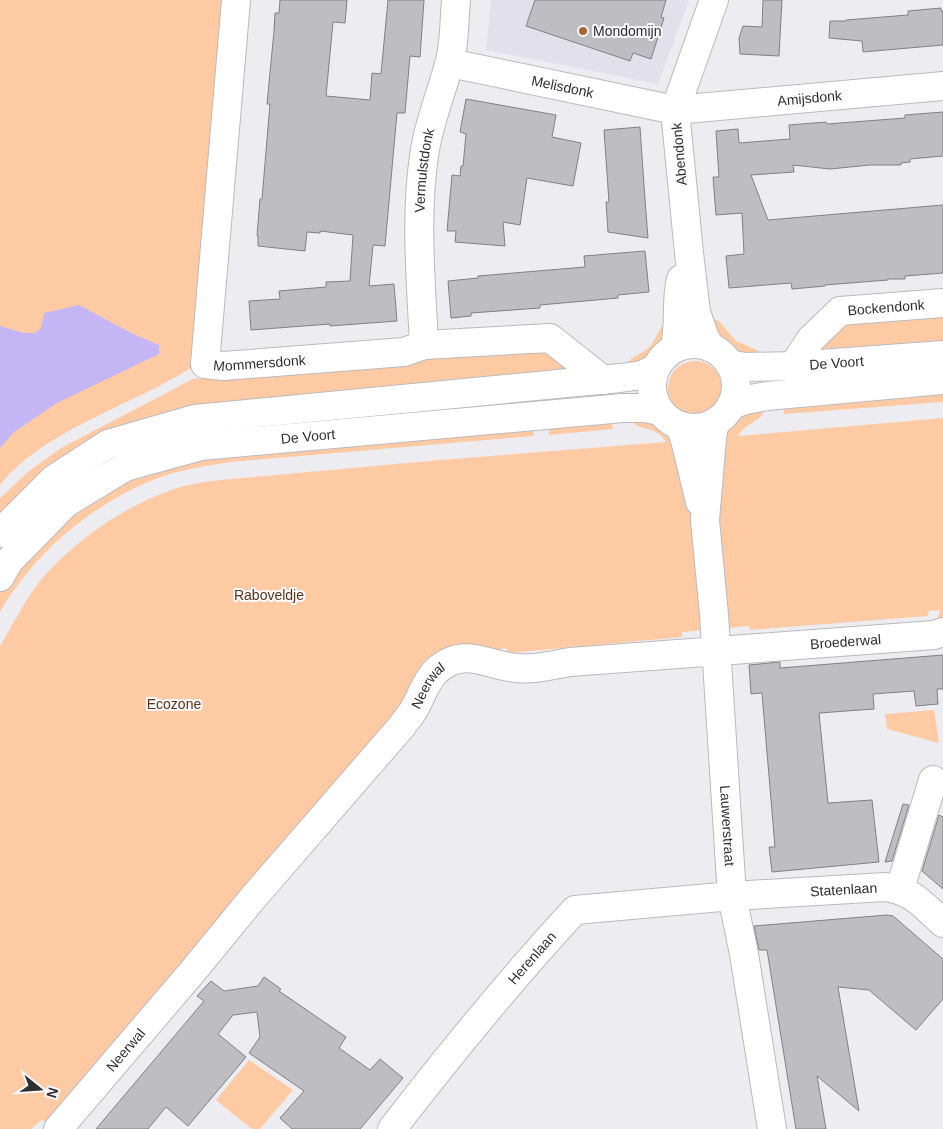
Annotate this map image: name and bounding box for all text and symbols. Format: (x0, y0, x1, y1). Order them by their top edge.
place label: Mondomijn (593, 23, 661, 39)
marker: Mondomijn (577, 25, 589, 37)
street label: Melisdonk (530, 72, 596, 101)
street label: Amijsdonk (777, 87, 844, 109)
street label: Abendonk (668, 121, 690, 186)
street label: Vermulstdonk (411, 125, 437, 213)
street label: Bockendonk (847, 296, 926, 318)
street label: Mommersdonk (212, 352, 307, 374)
street label: De Voort (809, 353, 864, 373)
street label: De Voort (280, 426, 336, 447)
park label: Raboveldje (234, 587, 304, 603)
street label: Broederwal (810, 631, 882, 652)
street label: Neerwal (408, 659, 448, 711)
park label: Ecozone (147, 696, 201, 712)
street label: Lauwerstraat (717, 785, 738, 867)
street label: Statenlaan (810, 879, 878, 899)
street label: Herenlaan (505, 928, 559, 988)
street label: Neerwal (103, 1025, 148, 1075)
north arrow (15, 1064, 65, 1114)
text: N (43, 1086, 62, 1100)

